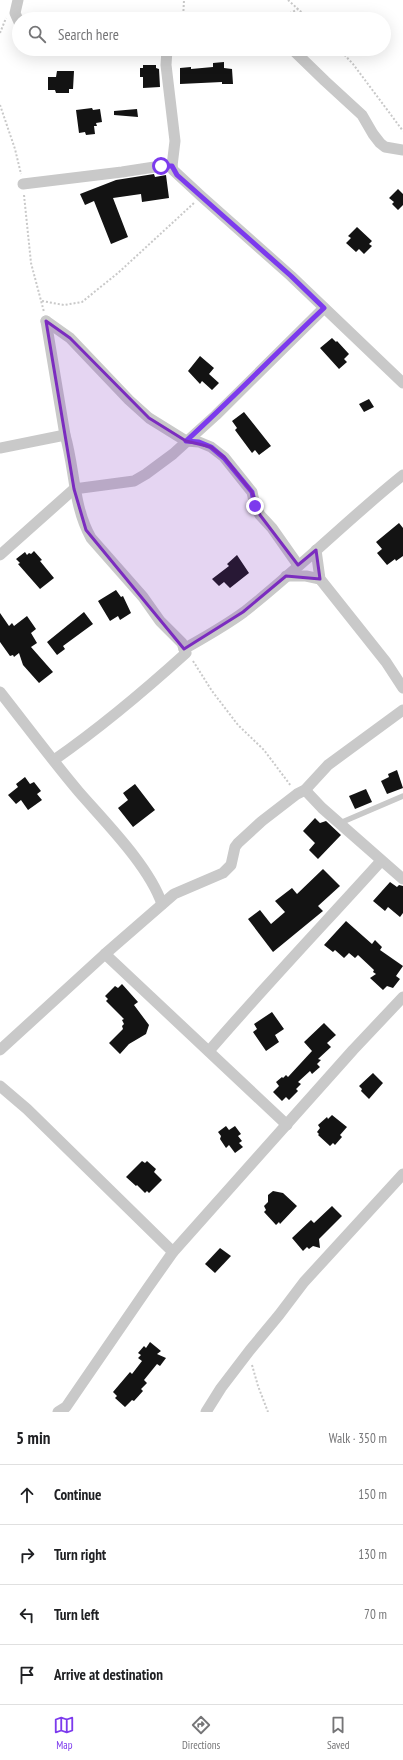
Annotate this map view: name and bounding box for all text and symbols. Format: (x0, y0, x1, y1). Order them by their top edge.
search box (12, 12, 391, 56)
icon: search (26, 23, 48, 45)
text: Search here (58, 25, 119, 44)
route start (152, 157, 170, 175)
route end (246, 497, 264, 515)
text: 5 min (16, 1427, 50, 1449)
text: Walk · 350 m (329, 1430, 387, 1447)
icon: ahead (16, 1484, 38, 1506)
text: Continue (54, 1485, 101, 1504)
text: 150 m (358, 1486, 387, 1503)
icon: right (16, 1544, 38, 1566)
text: Turn right (54, 1545, 106, 1564)
text: 130 m (358, 1546, 387, 1563)
icon: left (16, 1604, 38, 1626)
text: Turn left (54, 1605, 99, 1624)
text: 70 m (364, 1606, 387, 1623)
icon: arrive (16, 1664, 38, 1686)
text: Arrive at destination (54, 1665, 163, 1684)
tab: Map (53, 1714, 75, 1752)
tab: Directions (182, 1714, 220, 1752)
tab: Saved (327, 1714, 350, 1752)

